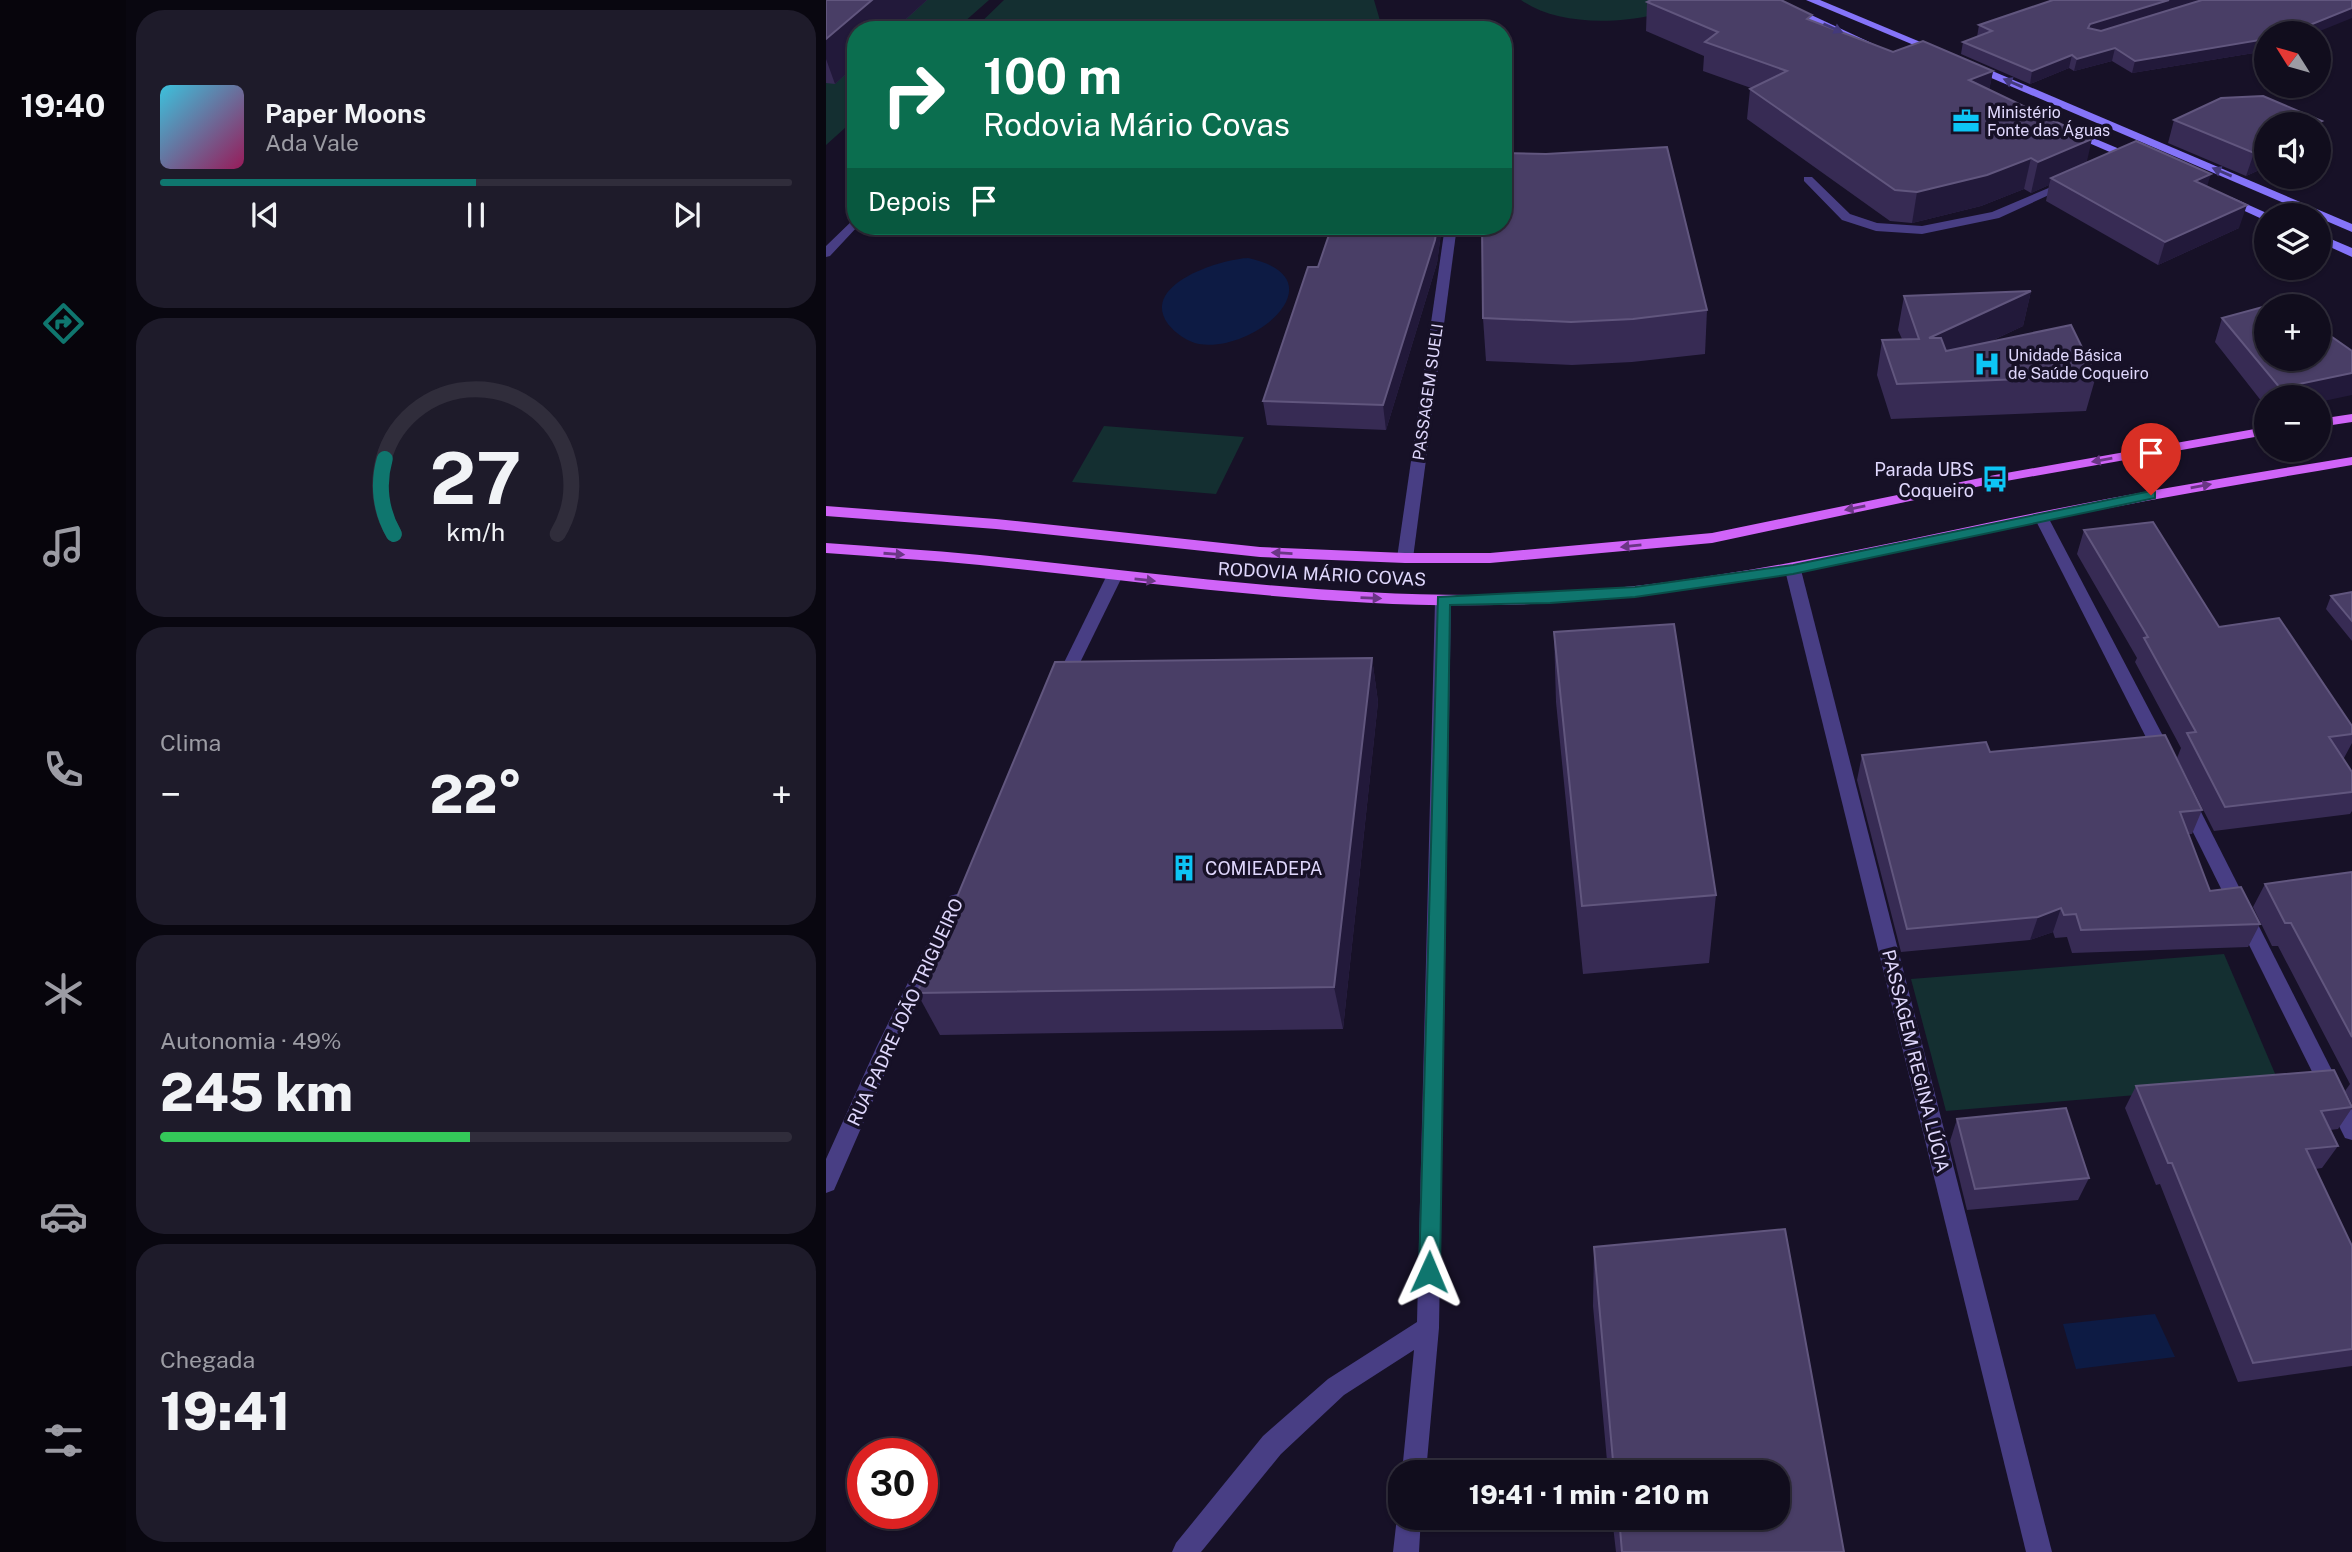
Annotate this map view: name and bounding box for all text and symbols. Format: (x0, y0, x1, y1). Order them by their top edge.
north arrow (2254, 21, 2331, 98)
map controls (2254, 21, 2331, 462)
one-way arrow (1823, 22, 1843, 34)
text: 100 m (983, 47, 1122, 105)
icon: right (868, 49, 959, 140)
one-way arrow (2002, 77, 2023, 88)
text: 19:40 (21, 87, 105, 124)
text: Paper Moons (265, 98, 426, 129)
place label: Ministério Fonte das Águas (1987, 103, 2110, 140)
text: Rodovia Mário Covas (983, 106, 1290, 143)
office icon: Ministério Fonte das Águas (1951, 106, 1981, 136)
button: sound (2254, 112, 2331, 189)
text: Ada Vale (265, 129, 359, 156)
one-way arrow (2212, 166, 2232, 178)
icon: arrive (965, 182, 1003, 220)
text: Depois (868, 186, 951, 217)
icon: previous (246, 196, 284, 234)
icon: pause (457, 196, 495, 234)
icon: next (668, 196, 706, 234)
button: layers (2254, 203, 2331, 280)
button: + (2254, 294, 2331, 371)
icon: directions (39, 299, 88, 348)
street label: PASSAGEM SUELI (1409, 322, 1447, 462)
place label: Unidade Básica de Saúde Coqueiro (2008, 346, 2149, 383)
hospital icon: Unidade Básica de Saúde Coqueiro (1972, 349, 2002, 379)
button: − (2254, 385, 2331, 462)
pin (2121, 423, 2181, 495)
icon: arrive (2132, 434, 2170, 472)
text: 27 (430, 435, 522, 520)
one-way arrow (2091, 455, 2113, 466)
place label: Parada UBS Coqueiro (1874, 459, 1974, 501)
bus stop icon: Parada UBS Coqueiro (1980, 464, 2010, 494)
one-way arrow (2190, 481, 2212, 492)
one-way arrow (1844, 503, 1866, 514)
text: km/h (447, 516, 505, 546)
icon: music (39, 522, 88, 571)
one-way arrow (1620, 541, 1642, 552)
one-way arrow (1271, 547, 1293, 558)
one-way arrow (883, 549, 905, 560)
street label: RODOVIA MÁRIO COVAS (1217, 557, 1427, 590)
one-way arrow (1134, 575, 1156, 586)
one-way arrow (1361, 593, 1383, 604)
text: Clima (160, 729, 221, 756)
icon: phone (39, 745, 88, 794)
text: 22° (430, 764, 522, 825)
text: − (160, 772, 181, 817)
text: + (771, 772, 792, 817)
building icon: COMIEADEPA (1169, 853, 1199, 883)
place label: COMIEADEPA (1205, 858, 1323, 879)
street label: RUA PADRE JOÃO TRIGUEIRO (842, 894, 967, 1129)
street label: PASSAGEM REGINA LÚCIA (1878, 947, 1955, 1175)
icon: climate (39, 969, 88, 1018)
text: Autonomia · 49% (160, 1027, 342, 1054)
text: 245 km (160, 1062, 353, 1123)
icon: car (39, 1192, 88, 1241)
position arrow (1392, 1235, 1466, 1309)
text: Chegada (160, 1346, 255, 1373)
text: 19:41 (160, 1381, 290, 1442)
icon: filters (39, 1416, 88, 1465)
speed limit sign: 30 (847, 1438, 938, 1529)
text: 19:41 · 1 min · 210 m (1469, 1479, 1709, 1510)

